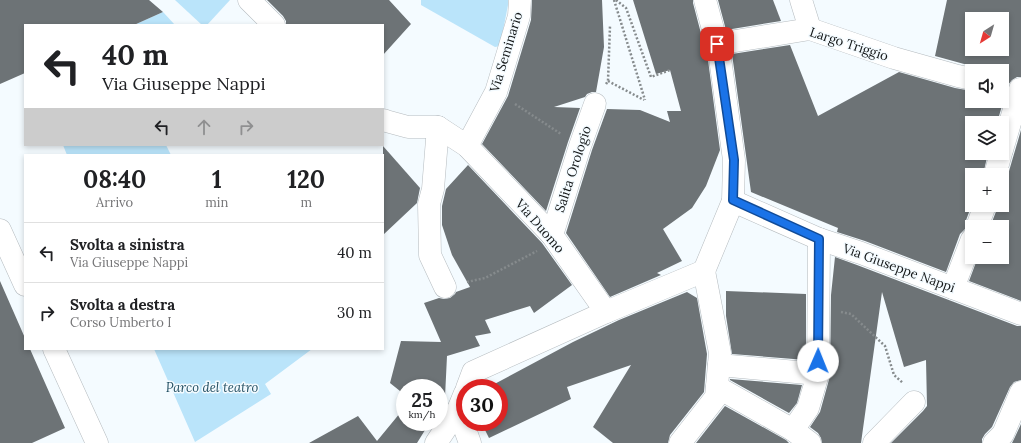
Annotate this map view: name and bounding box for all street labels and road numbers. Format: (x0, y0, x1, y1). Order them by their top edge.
street label: Via Seminario (485, 9, 526, 95)
street label: Largo Triggio (808, 23, 891, 65)
street label: Salita Orologio (551, 123, 595, 214)
street label: Via Duomo (511, 195, 568, 257)
street label: Via Giuseppe Nappi (840, 239, 958, 296)

